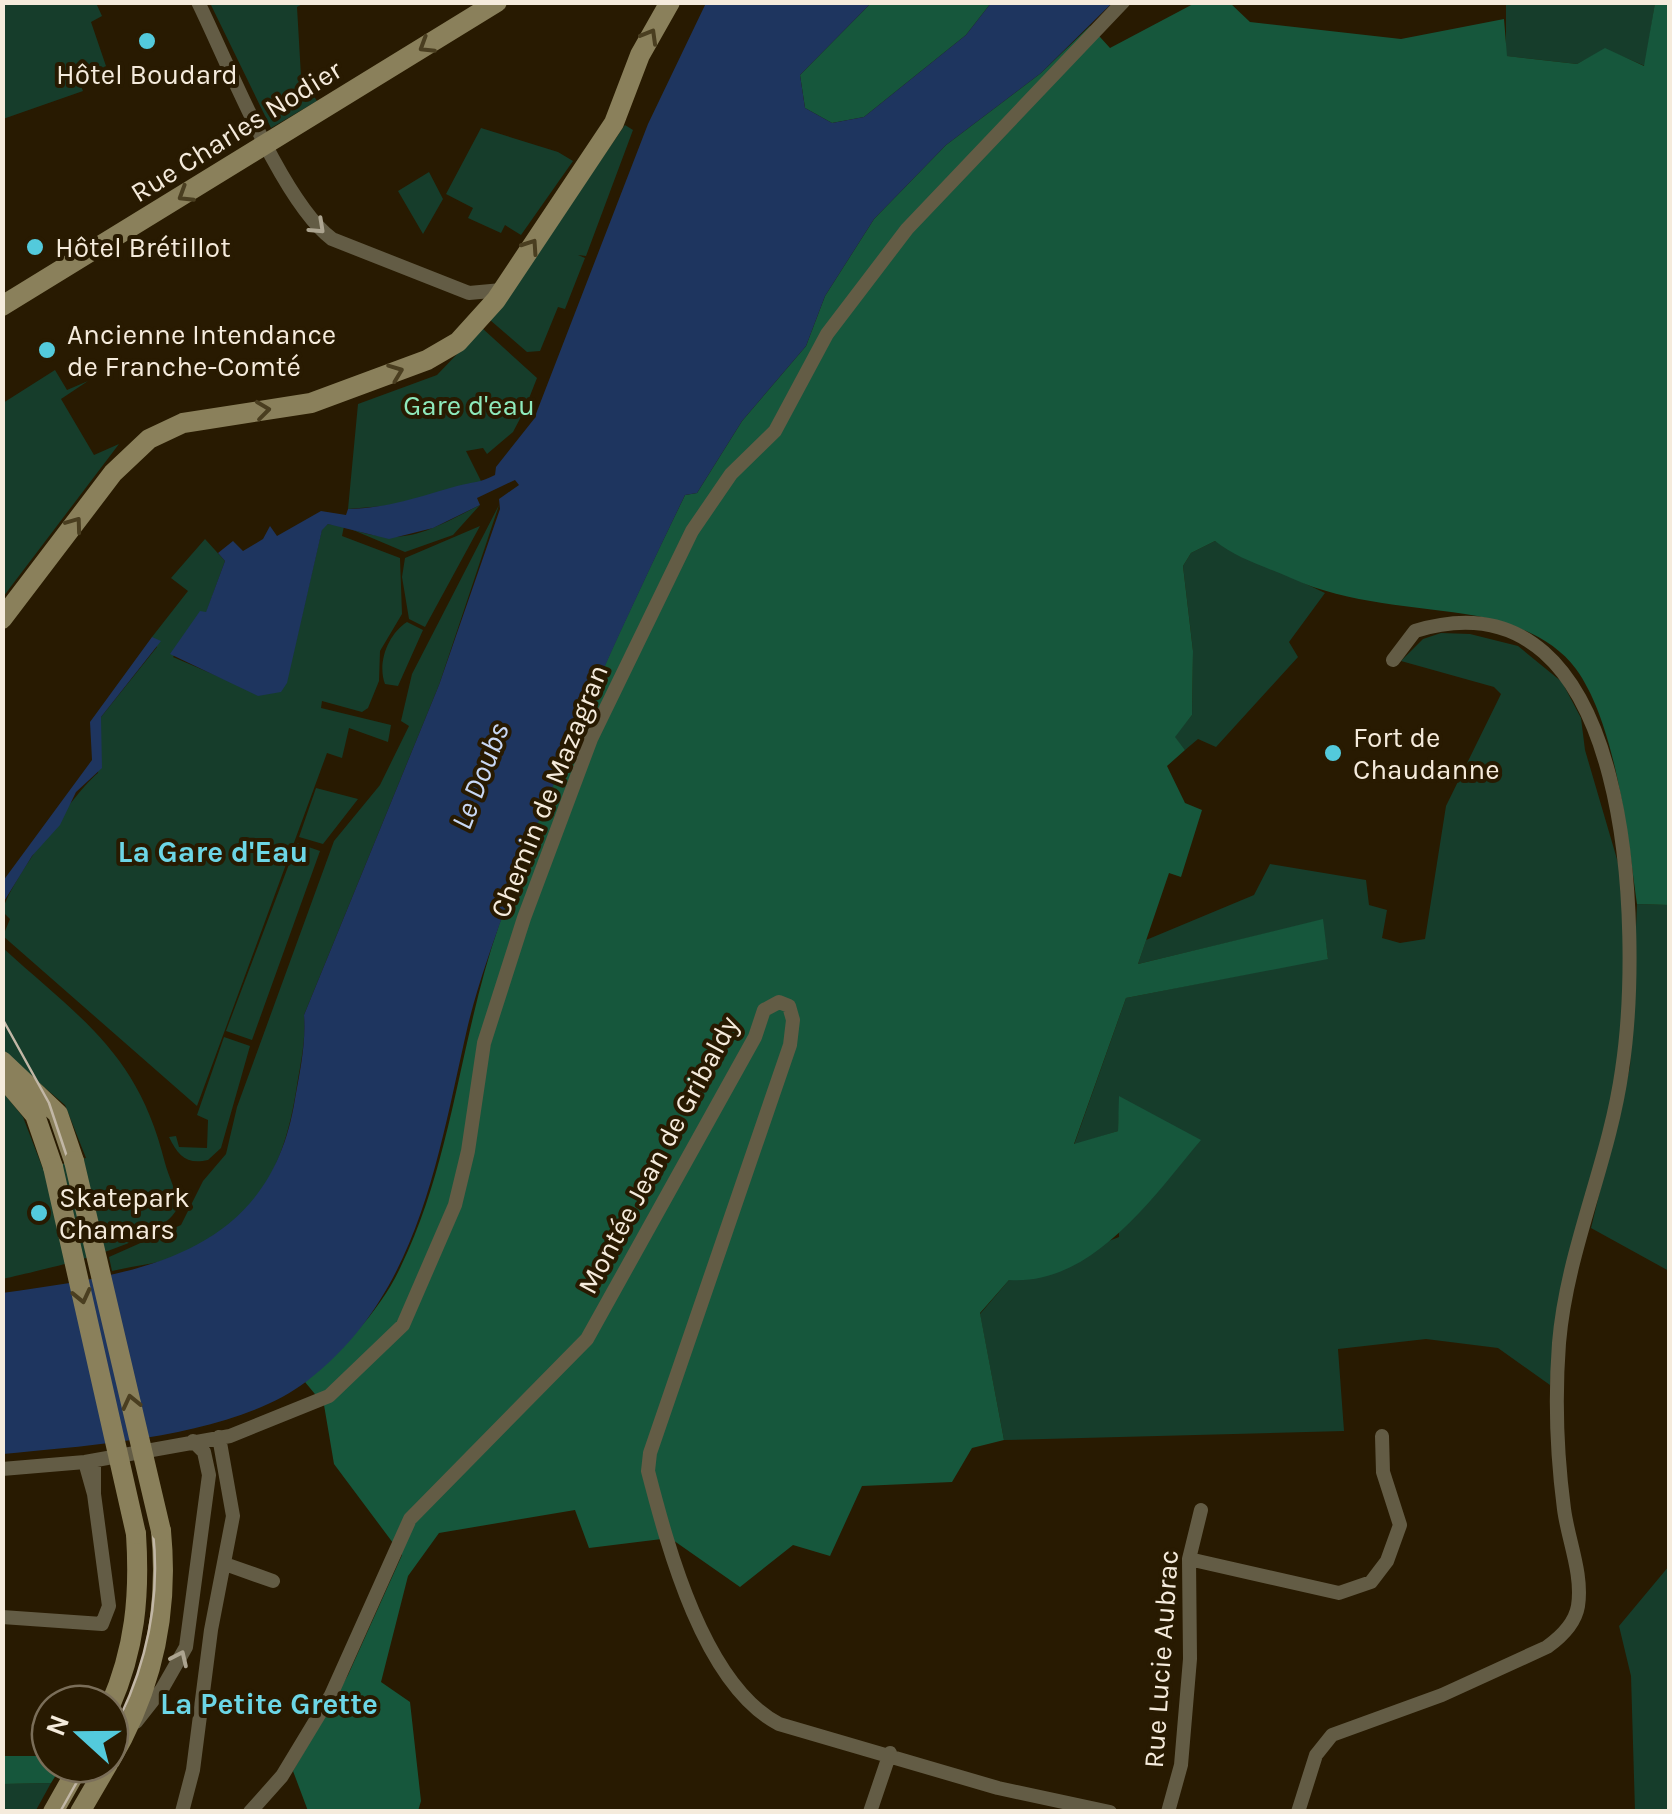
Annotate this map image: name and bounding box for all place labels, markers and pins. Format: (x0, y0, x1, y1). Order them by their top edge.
marker: Hôtel Boudard (136, 30, 158, 52)
place label: Hôtel Boudard (56, 58, 238, 91)
place label: Hôtel Brétillot (55, 231, 231, 264)
marker: Hôtel Brétillot (24, 236, 46, 258)
place label: Ancienne Intendance de Franche-Comté (67, 318, 336, 383)
marker: Ancienne Intendance de Franche-Comté (36, 339, 58, 361)
place label: Fort de Chaudanne (1353, 721, 1500, 786)
marker: Fort de Chaudanne (1322, 742, 1344, 764)
place label: Skatepark Chamars (59, 1181, 190, 1246)
marker: Skatepark Chamars (28, 1202, 50, 1224)

